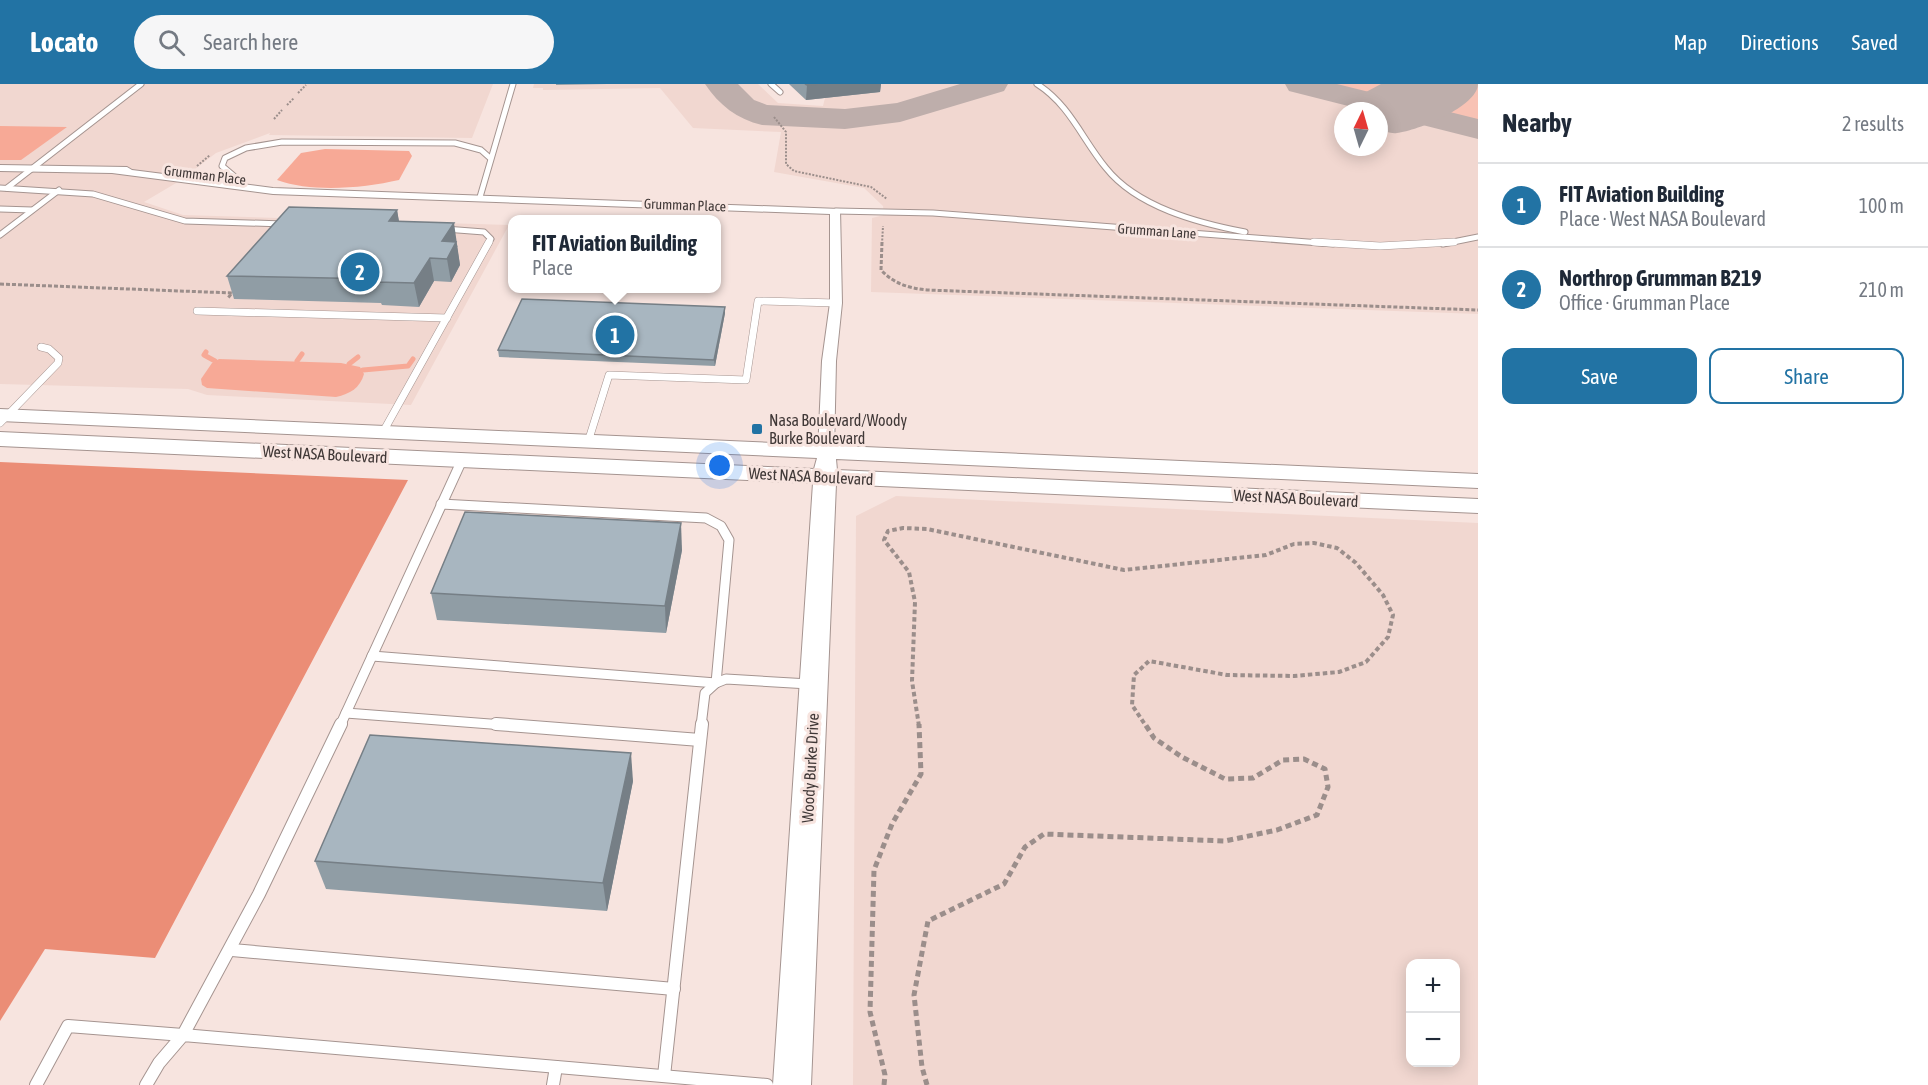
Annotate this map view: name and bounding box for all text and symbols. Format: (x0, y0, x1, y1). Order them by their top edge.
search box (134, 15, 554, 69)
text: Locato (30, 26, 98, 58)
icon: search (155, 26, 188, 59)
text: Search here (203, 29, 298, 55)
text: Map (1673, 30, 1707, 54)
text: Directions (1740, 30, 1819, 54)
text: Saved (1852, 30, 1898, 54)
north arrow (1334, 102, 1388, 156)
text: Nearby (1502, 108, 1572, 138)
text: 2 results (1842, 112, 1904, 135)
street label: Grumman Place (163, 162, 247, 188)
text: FIT Aviation Building (1559, 181, 1724, 207)
text: 1 (1517, 194, 1526, 217)
text: 100 m (1859, 194, 1904, 217)
street label: Grumman Place (644, 196, 726, 214)
text: Place · West NASA Boulevard (1559, 207, 1766, 230)
popup (508, 215, 721, 293)
street label: Grumman Lane (1117, 220, 1197, 242)
text: FIT Aviation Building (532, 230, 697, 256)
pin: 2 (340, 250, 380, 294)
text: Place (532, 256, 573, 279)
text: Northrop Grumman B219 (1559, 265, 1762, 291)
text: 2 (1517, 278, 1526, 301)
text: 210 m (1859, 278, 1904, 301)
text: Office · Grumman Place (1559, 291, 1730, 314)
pin: 1 (596, 312, 634, 358)
button: Save (1502, 348, 1697, 404)
button: Share (1709, 348, 1904, 404)
place label: Nasa Boulevard/Woody Burke Boulevard (769, 411, 908, 447)
marker: Nasa Boulevard/Woody Burke Boulevard (750, 422, 764, 436)
street label: West NASA Boulevard (262, 442, 388, 466)
your location (705, 451, 734, 480)
street label: West NASA Boulevard (748, 464, 874, 488)
street label: West NASA Boulevard (1233, 486, 1359, 510)
street label: Woody Burke Drive (798, 713, 823, 823)
map controls (1406, 959, 1460, 1067)
button: + (1406, 959, 1460, 1013)
button: − (1406, 1013, 1460, 1067)

